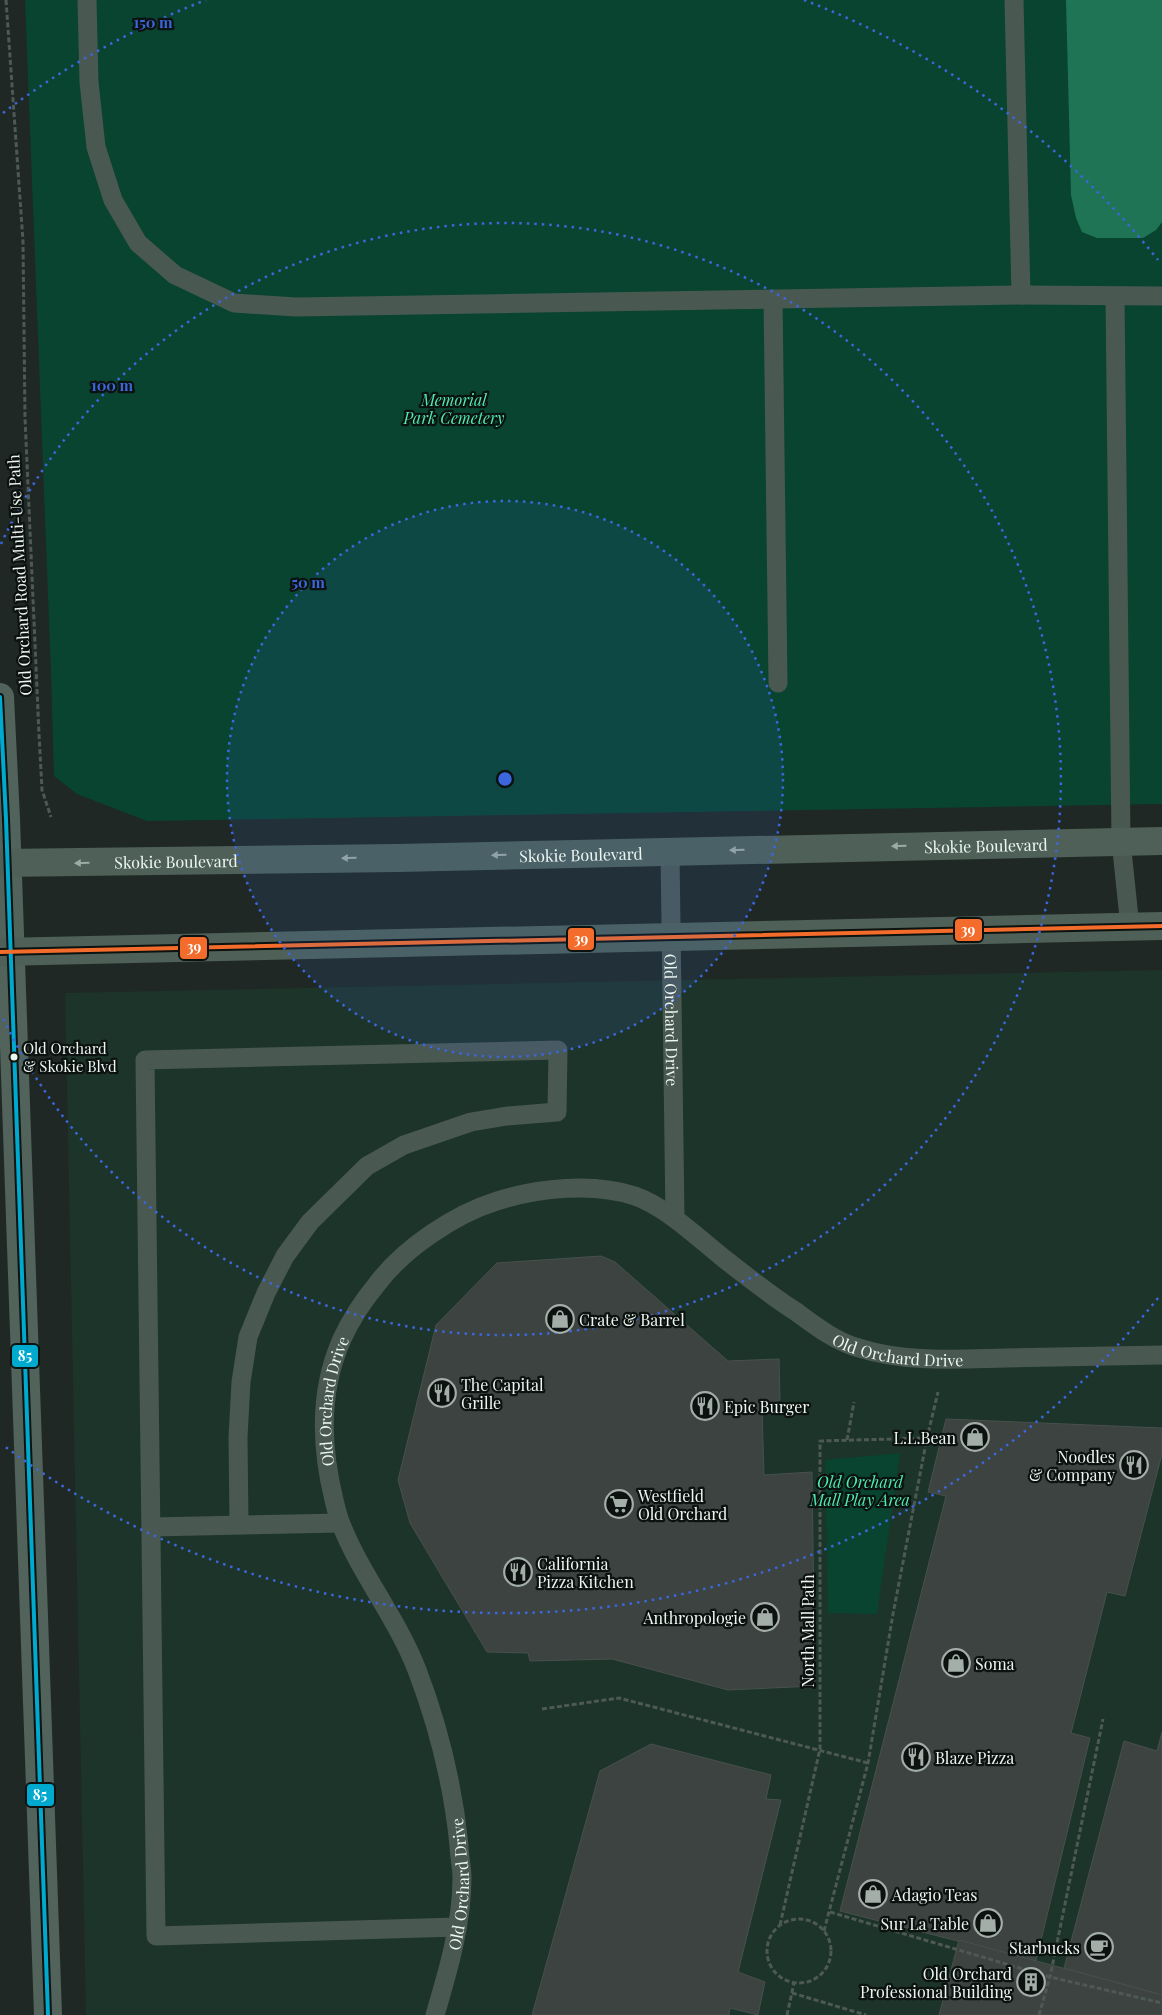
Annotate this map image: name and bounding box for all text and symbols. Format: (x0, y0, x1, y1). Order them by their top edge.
text: 150 m (133, 12, 173, 32)
text: 100 m (91, 375, 134, 395)
park label: Memorial Park Cemetery (403, 389, 505, 428)
street label: Old Orchard Road Multi-Use Path (2, 453, 36, 696)
text: 50 m (291, 572, 325, 592)
centre of rings (496, 770, 514, 788)
street label: Skokie Boulevard (924, 833, 1048, 857)
street label: Skokie Boulevard (519, 842, 643, 866)
one-way arrow (891, 843, 907, 851)
one-way arrow (729, 846, 745, 854)
street label: Skokie Boulevard (114, 850, 238, 872)
one-way arrow (491, 852, 507, 860)
one-way arrow (341, 855, 357, 863)
one-way arrow (73, 859, 89, 867)
line badge: 39 (954, 918, 983, 942)
text: 39 (961, 920, 976, 939)
line badge: 39 (567, 927, 595, 951)
text: 39 (574, 929, 589, 948)
line badge: 39 (179, 936, 208, 960)
text: 39 (187, 937, 202, 956)
street label: Old Orchard Drive (661, 954, 684, 1086)
place label: Old Orchard & Skokie Blvd (23, 1038, 117, 1076)
marker: Old Orchard & Skokie Blvd (9, 1052, 19, 1062)
shop icon: Crate & Barrel (545, 1304, 575, 1334)
place label: Crate & Barrel (579, 1309, 685, 1330)
street label: Old Orchard Drive (829, 1328, 963, 1370)
street label: Old Orchard Drive (314, 1332, 353, 1468)
line badge: 85 (11, 1344, 39, 1368)
text: 85 (18, 1346, 32, 1365)
place label: The Capital Grille (461, 1374, 544, 1413)
restaurant icon: The Capital Grille (427, 1378, 457, 1408)
restaurant icon: Epic Burger (690, 1391, 720, 1421)
place label: Epic Burger (724, 1396, 809, 1417)
shop icon: L.L.Bean (960, 1422, 990, 1452)
place label: L.L.Bean (894, 1427, 956, 1448)
place label: Noodles & Company (1029, 1446, 1115, 1485)
restaurant icon: Noodles & Company (1119, 1450, 1149, 1480)
park label: Old Orchard Mall Play Area (809, 1471, 910, 1510)
place label: Westfield Old Orchard (637, 1485, 727, 1524)
supermarket icon: Westfield Old Orchard (604, 1489, 634, 1519)
place label: California Pizza Kitchen (537, 1553, 634, 1592)
restaurant icon: California Pizza Kitchen (503, 1557, 533, 1587)
street label: North Mall Path (797, 1574, 818, 1688)
shop icon: Anthropologie (750, 1602, 780, 1632)
place label: Anthropologie (642, 1607, 746, 1628)
shop icon: Soma (941, 1648, 971, 1678)
place label: Soma (975, 1653, 1015, 1674)
restaurant icon: Blaze Pizza (901, 1742, 931, 1772)
place label: Blaze Pizza (935, 1747, 1014, 1768)
line badge: 85 (26, 1783, 55, 1807)
text: 85 (33, 1785, 47, 1804)
street label: Old Orchard Drive (443, 1817, 473, 1952)
shop icon: Adagio Teas (858, 1879, 888, 1909)
place label: Adagio Teas (891, 1884, 977, 1905)
shop icon: Sur La Table (973, 1908, 1003, 1938)
place label: Sur La Table (880, 1913, 969, 1934)
cafe icon: Starbucks (1084, 1932, 1114, 1962)
place label: Starbucks (1009, 1937, 1080, 1958)
place label: Old Orchard Professional Building (860, 1963, 1013, 2002)
building icon: Old Orchard Professional Building (1016, 1967, 1046, 1997)

